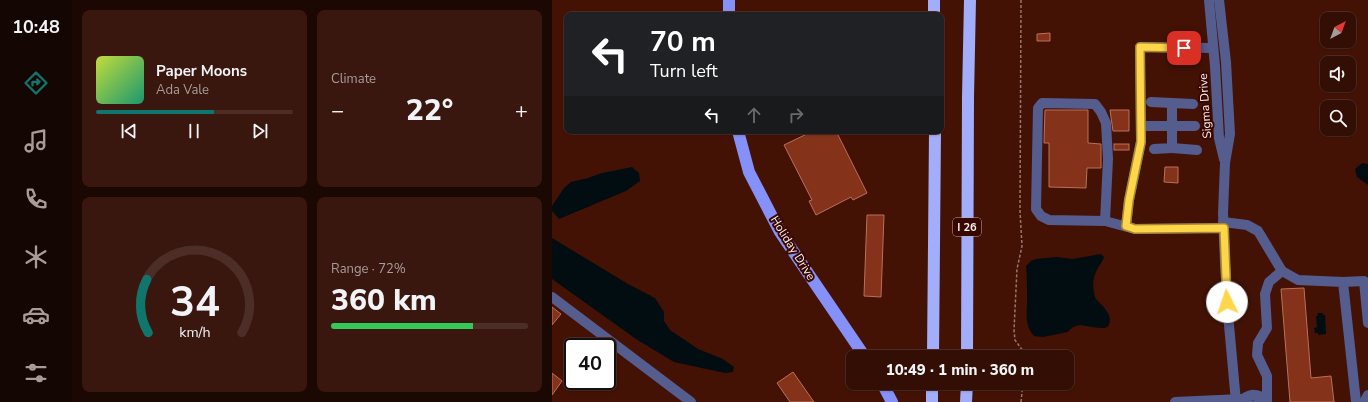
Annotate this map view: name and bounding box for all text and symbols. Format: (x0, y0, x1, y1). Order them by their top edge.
north arrow (1320, 12, 1356, 48)
map controls (1320, 12, 1356, 136)
text: 10:48 (12, 15, 60, 39)
text: 70 m (650, 23, 716, 61)
icon: left (584, 28, 636, 80)
pin (1167, 31, 1201, 65)
icon: arrive (1173, 37, 1195, 59)
button: sound (1320, 56, 1356, 92)
text: Turn left (650, 59, 718, 83)
text: Paper Moons (156, 61, 247, 81)
icon: directions (22, 69, 50, 97)
text: Climate (331, 70, 376, 88)
street label: Sigma Drive (1195, 73, 1215, 139)
text: Ada Vale (156, 81, 209, 99)
text: 22° (406, 90, 453, 131)
text: − (331, 96, 344, 126)
text: + (515, 96, 528, 126)
button: search (1320, 100, 1356, 136)
icon: left (701, 104, 723, 126)
icon: ahead (743, 104, 765, 126)
icon: right (785, 104, 807, 126)
icon: previous (118, 120, 140, 142)
icon: pause (183, 120, 205, 142)
icon: next (249, 120, 271, 142)
icon: music (22, 127, 50, 155)
icon: phone (22, 185, 50, 213)
street label: Holiday Drive (767, 213, 819, 283)
road number: I 26 (953, 218, 981, 236)
icon: climate (22, 243, 50, 271)
text: Range · 72% (331, 260, 406, 278)
text: 34 (170, 273, 219, 330)
text: 360 km (331, 280, 437, 321)
position arrow (1206, 281, 1248, 323)
icon: car (22, 301, 50, 329)
text: km/h (179, 322, 210, 341)
speed limit sign: 40 (564, 338, 616, 390)
icon: filters (22, 359, 50, 387)
text: 10:49 · 1 min · 360 m (886, 360, 1034, 380)

